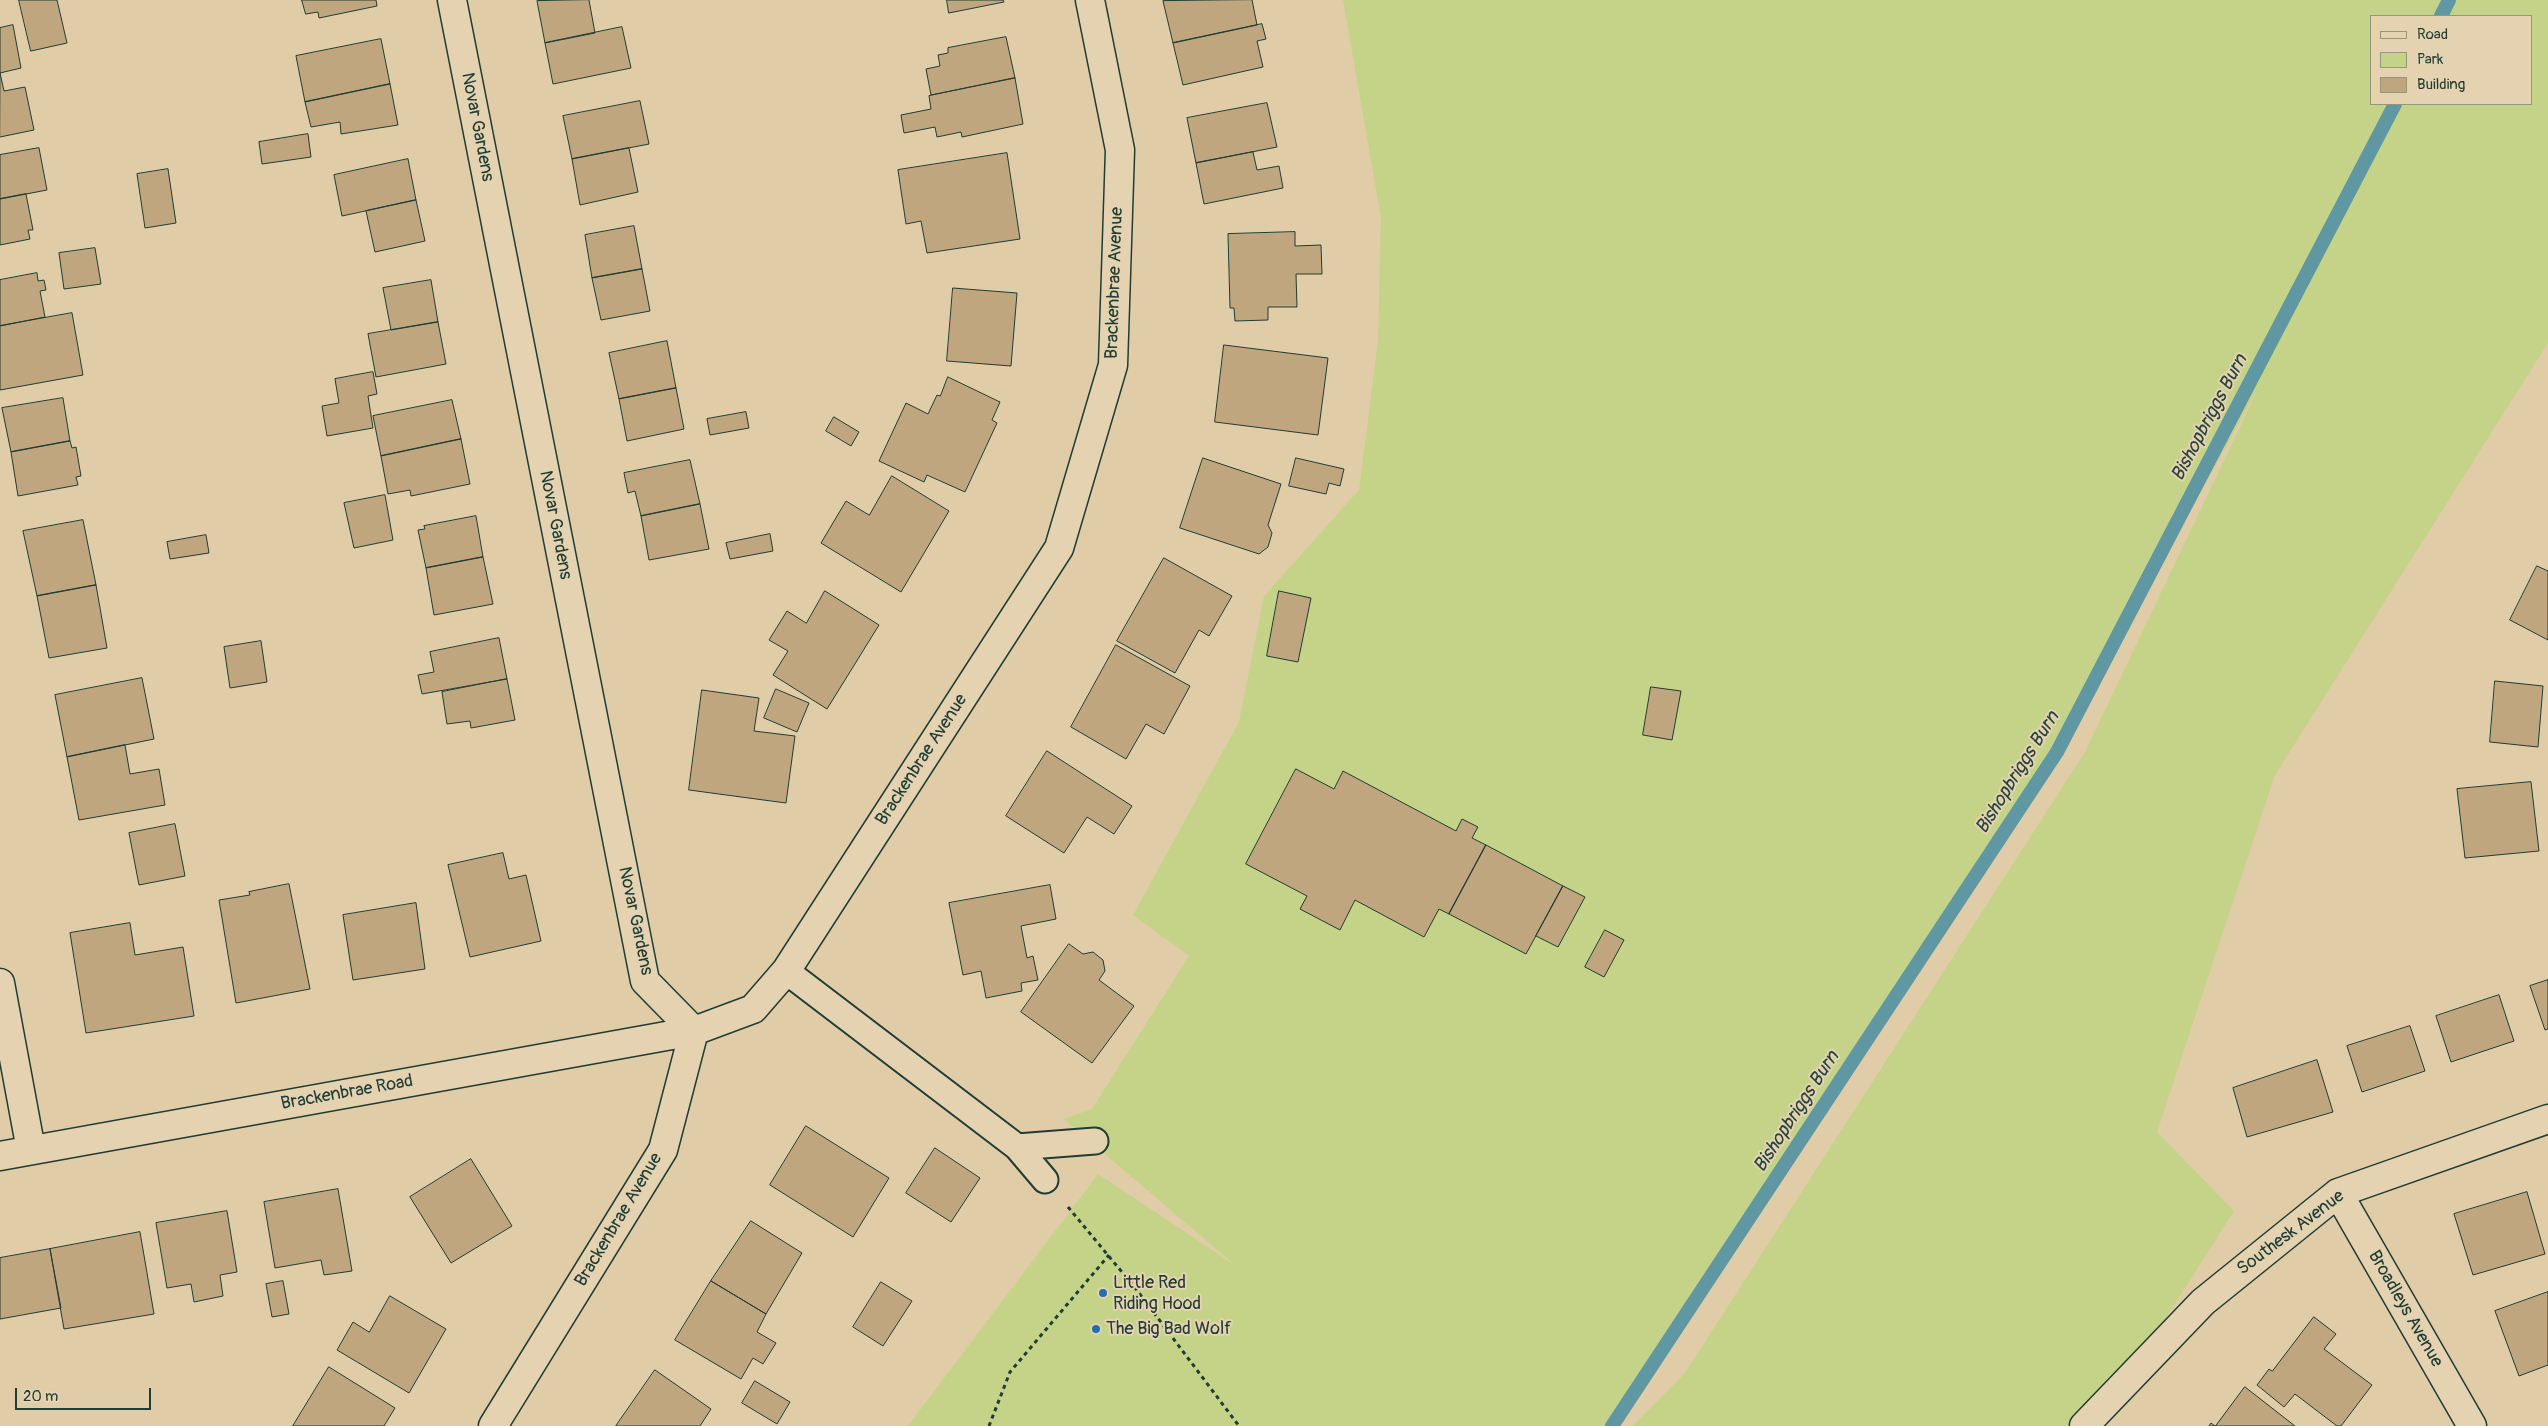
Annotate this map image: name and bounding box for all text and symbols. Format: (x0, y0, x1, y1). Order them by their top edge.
legend (2370, 15, 2533, 105)
text: Road (2417, 25, 2448, 44)
text: Park (2417, 50, 2443, 69)
street label: Novar Gardens (456, 71, 498, 183)
text: Building (2417, 75, 2465, 94)
street label: Brackenbrae Avenue (1102, 207, 1128, 359)
water label: Bishopbriggs Burn (2167, 351, 2253, 485)
street label: Novar Gardens (534, 469, 576, 581)
street label: Brackenbrae Avenue (872, 690, 972, 830)
water label: Bishopbriggs Burn (1971, 708, 2065, 838)
street label: Novar Gardens (613, 865, 657, 977)
water label: Bishopbriggs Burn (1749, 1047, 1845, 1177)
street label: Brackenbrae Road (279, 1071, 415, 1115)
street label: Brackenbrae Avenue (571, 1149, 667, 1291)
street label: Southesk Avenue (2233, 1186, 2349, 1280)
street label: Broadleys Avenue (2363, 1247, 2447, 1371)
place label: Little Red Riding Hood (1113, 1272, 1201, 1315)
marker: Little Red Riding Hood (1097, 1287, 1109, 1299)
place label: The Big Bad Wolf (1106, 1318, 1231, 1340)
marker: The Big Bad Wolf (1090, 1323, 1102, 1335)
scale bar (18, 1378, 154, 1410)
text: 20 m (23, 1387, 58, 1406)

